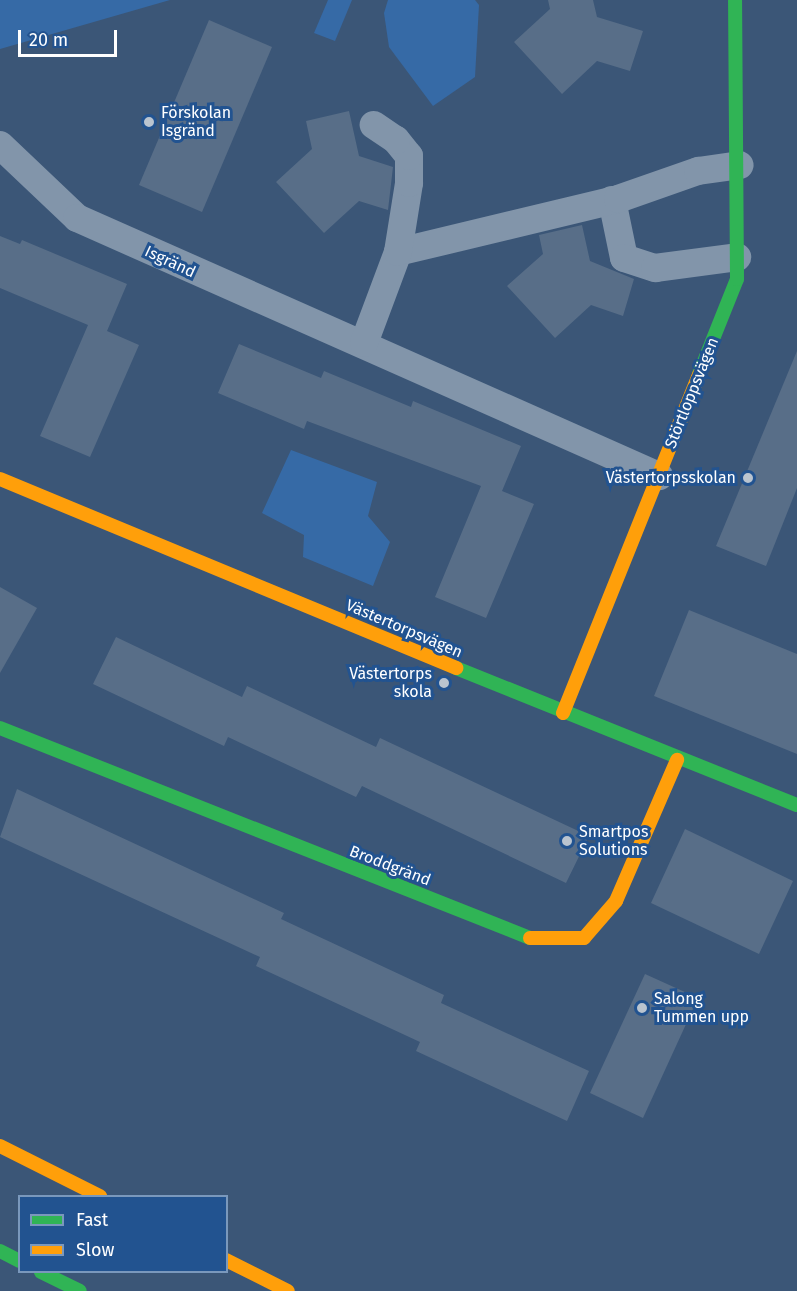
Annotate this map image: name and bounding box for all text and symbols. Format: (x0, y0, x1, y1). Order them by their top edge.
scale bar (21, 18, 120, 56)
text: 20 m (29, 29, 68, 51)
place label: Förskolan Isgränd (161, 103, 231, 141)
marker: Förskolan Isgränd (142, 115, 156, 129)
street label: Isgränd (142, 242, 198, 282)
street label: Störtloppsvägen (661, 335, 723, 451)
place label: Västertorpsskolan (606, 468, 736, 488)
marker: Västertorpsskolan (741, 471, 755, 485)
street label: Västertorpsvägen (343, 596, 465, 662)
place label: Västertorps skola (349, 664, 432, 702)
marker: Västertorps skola (437, 676, 451, 690)
place label: Smartpos Solutions (579, 822, 648, 860)
marker: Smartpos Solutions (560, 834, 574, 848)
street label: Broddgränd (347, 842, 433, 890)
place label: Salong Tummen upp (654, 989, 749, 1027)
marker: Salong Tummen upp (635, 1001, 649, 1015)
legend (18, 1195, 228, 1273)
text: Fast (76, 1209, 108, 1231)
text: Slow (76, 1239, 114, 1261)

